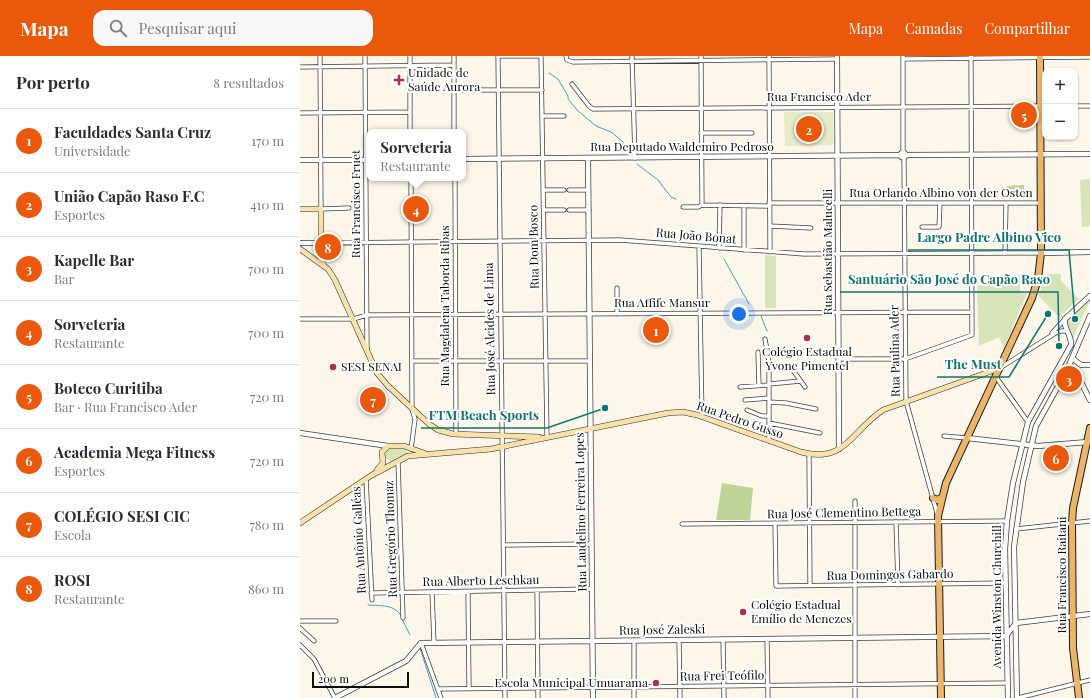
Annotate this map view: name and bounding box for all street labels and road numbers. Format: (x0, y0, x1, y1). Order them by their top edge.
street label: Rua Francisco Ader (767, 88, 872, 104)
street label: Rua Deputado Waldemiro Pedroso (590, 138, 774, 154)
street label: Rua Francisco Fruet (347, 149, 363, 258)
street label: Rua Orlando Albino von der Osten (849, 184, 1033, 200)
street label: Rua Sebastião Malucelli (819, 188, 835, 315)
street label: Rua Dom Bosco (524, 204, 542, 289)
street label: Rua João Bonat (655, 224, 738, 247)
street label: Rua Magdalena Taborda Ribas (436, 225, 452, 387)
street label: Rua José Alcides de Lima (480, 263, 498, 396)
street label: Rua Affife Mansur (614, 294, 711, 310)
street label: Rua Paulina Ader (885, 304, 903, 397)
street label: Rua Pedro Gusso (695, 397, 786, 442)
street label: Rua Laudelino Ferreira Lopes (571, 432, 589, 592)
street label: Rua Gregório Thomaz (380, 480, 400, 598)
street label: Rua Antônio Galléas (347, 486, 369, 594)
street label: Rua José Clementino Bettega (767, 503, 921, 521)
street label: Rua Francisco Raitani (1053, 516, 1069, 634)
street label: Avenida Winston Churchill (988, 525, 1004, 670)
street label: Rua Domingos Gabardo (826, 565, 954, 583)
street label: Rua Alberto Leschkau (422, 571, 540, 589)
street label: Rua José Zaleski (619, 620, 706, 638)
street label: Rua Frei Teófilo (679, 666, 765, 684)

